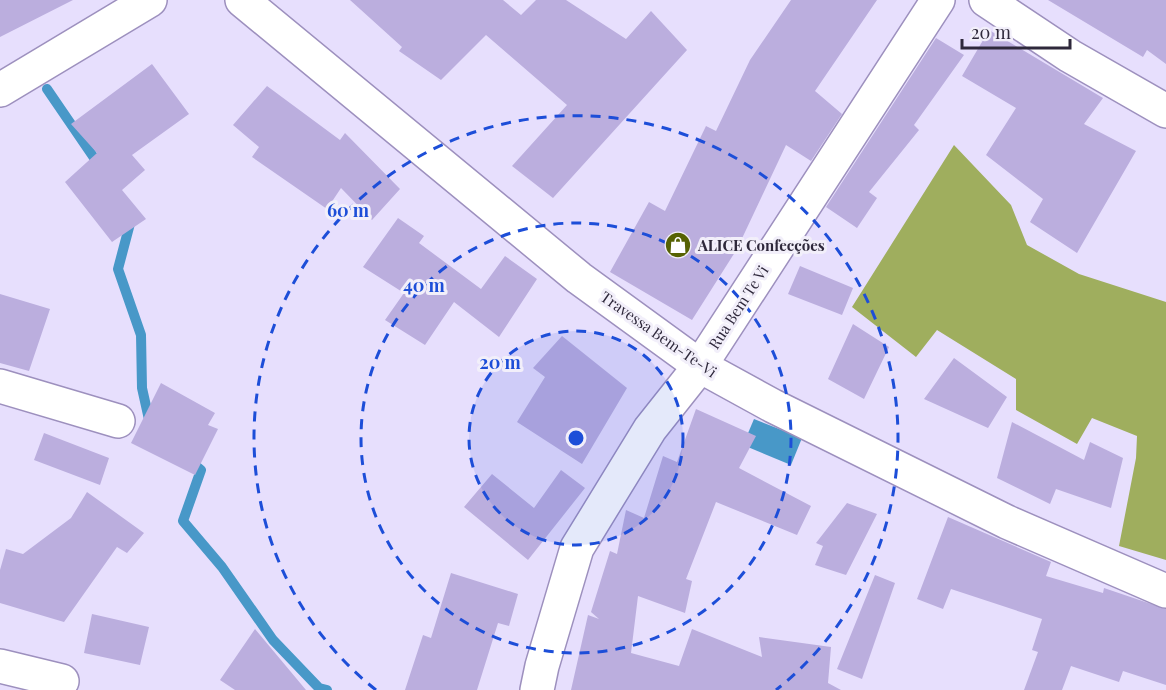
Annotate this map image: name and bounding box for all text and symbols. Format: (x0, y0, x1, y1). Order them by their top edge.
scale bar (962, 12, 1070, 50)
text: 20 m (971, 20, 1011, 44)
text: 60 m (327, 198, 370, 222)
shop icon: ALICE Confecções (663, 230, 693, 260)
place label: ALICE Confecções (697, 235, 825, 255)
street label: Rua Bem Te Vi (703, 261, 773, 353)
text: 40 m (403, 273, 446, 297)
street label: Travessa Bem-Te-Vi (597, 286, 721, 382)
text: 20 m (479, 350, 521, 374)
centre of rings (566, 428, 586, 448)

